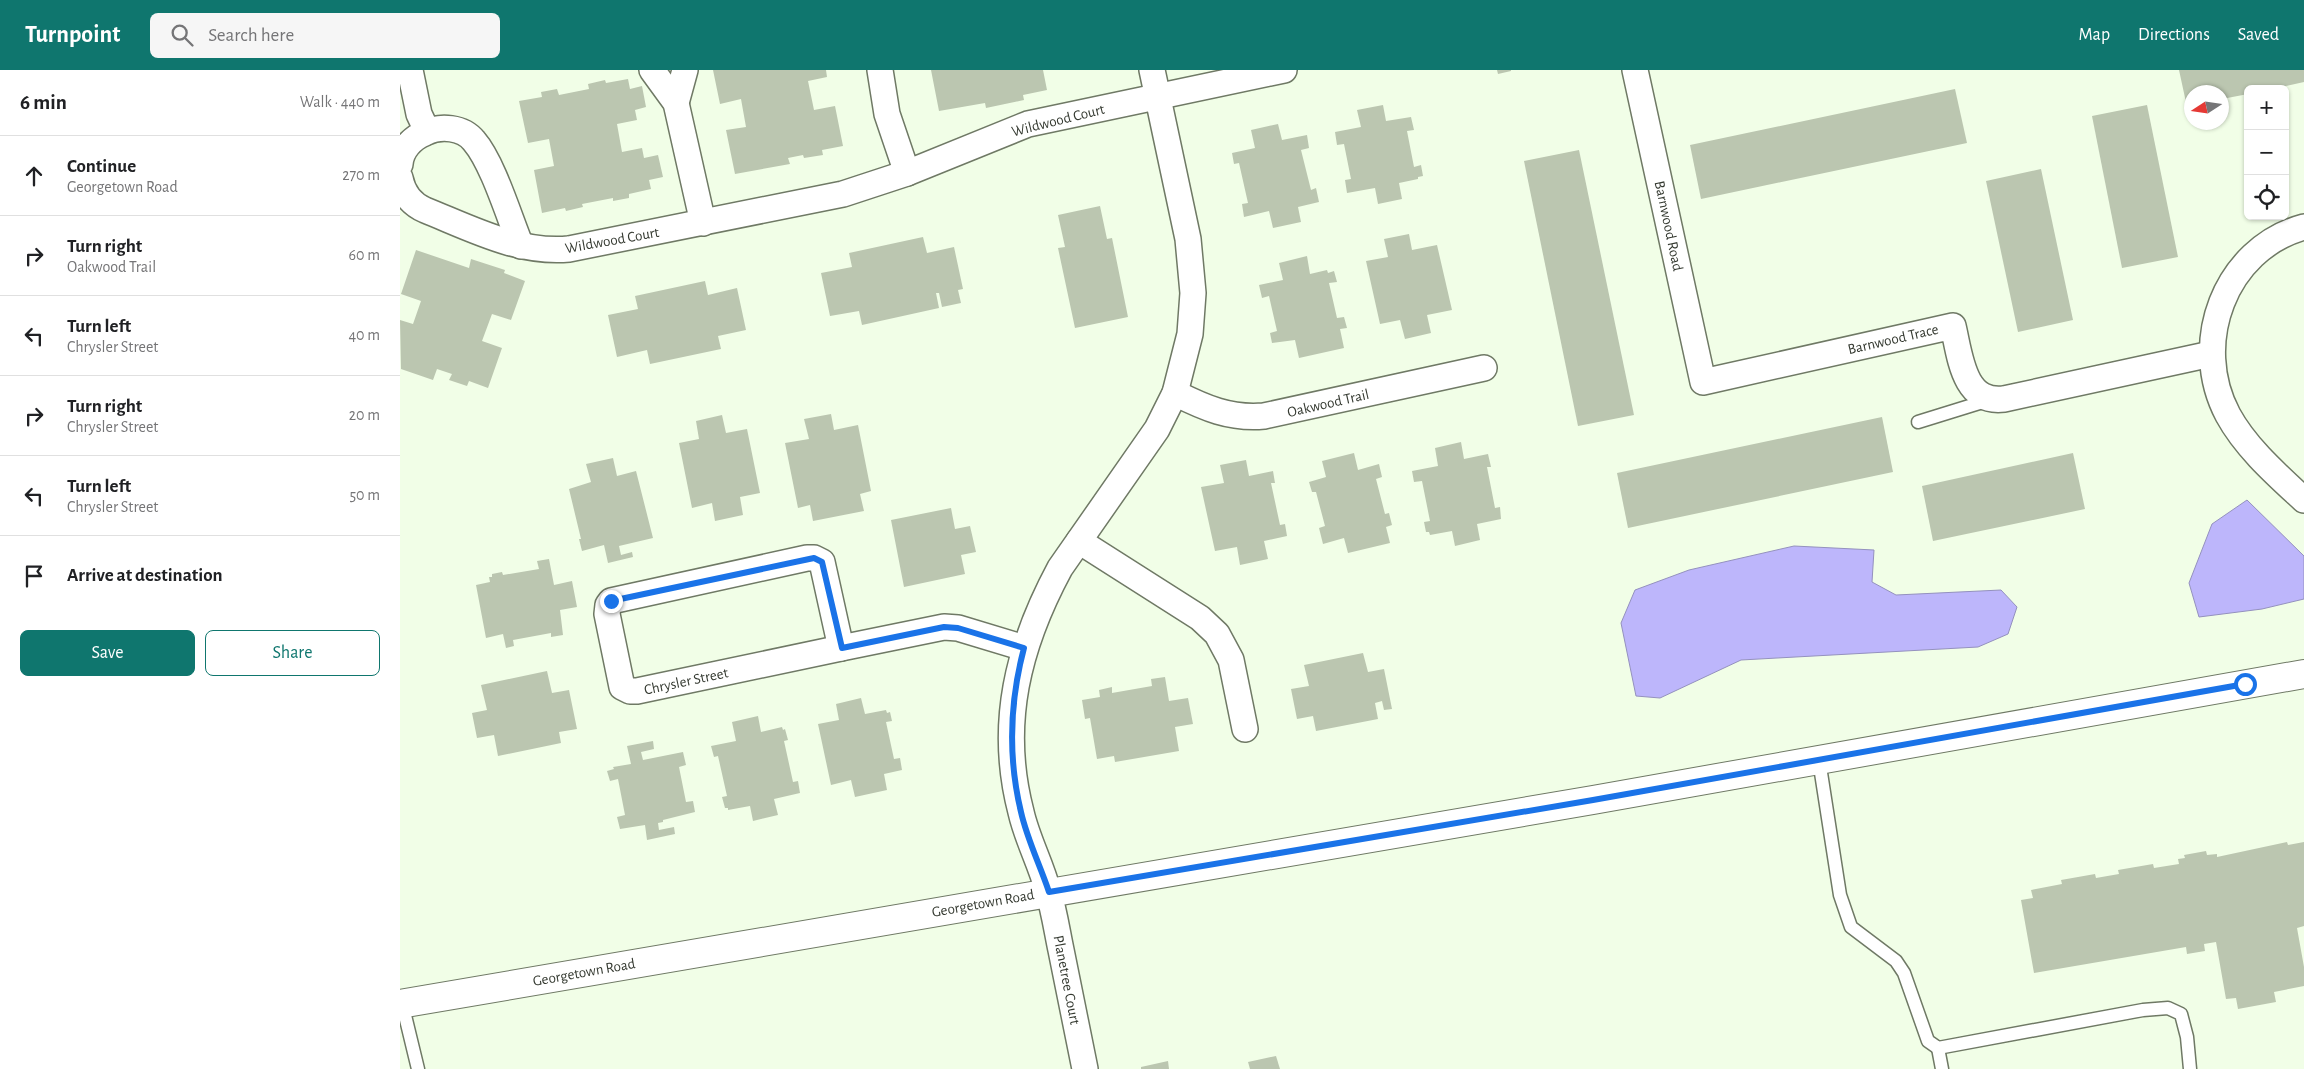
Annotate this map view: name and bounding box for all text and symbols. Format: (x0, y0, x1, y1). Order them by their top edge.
search box (150, 13, 500, 58)
icon: search (168, 21, 196, 49)
text: Turnpoint (25, 23, 120, 47)
text: Search here (208, 26, 294, 45)
text: Map (2079, 26, 2110, 44)
text: Directions (2138, 26, 2210, 44)
text: Saved (2238, 26, 2279, 44)
north arrow (2184, 85, 2229, 130)
map controls (2244, 85, 2289, 220)
button: + (2244, 85, 2289, 130)
text: 6 min (20, 92, 67, 113)
text: Walk · 440 m (300, 94, 380, 110)
street label: Wildwood Court (1010, 102, 1106, 139)
button: − (2244, 130, 2289, 175)
text: Continue (67, 157, 136, 176)
icon: ahead (20, 162, 48, 190)
text: 270 m (342, 167, 380, 183)
button: locate (2244, 175, 2289, 220)
text: Georgetown Road (67, 179, 178, 195)
street label: Barnwood Road (1652, 180, 1685, 273)
street label: Wildwood Court (564, 225, 661, 256)
text: Turn right (67, 237, 142, 256)
icon: right (20, 242, 48, 270)
text: 60 m (349, 247, 380, 263)
text: Oakwood Trail (67, 259, 156, 275)
text: Turn left (67, 317, 131, 336)
icon: left (20, 322, 48, 350)
street label: Barnwood Trace (1846, 322, 1940, 357)
text: 40 m (348, 327, 380, 343)
text: Chrysler Street (67, 339, 158, 355)
street label: Oakwood Trail (1286, 387, 1370, 420)
text: Turn right (67, 397, 142, 416)
icon: right (20, 402, 48, 430)
text: 20 m (349, 407, 380, 423)
text: Chrysler Street (67, 419, 158, 435)
text: Turn left (67, 477, 131, 496)
icon: left (20, 482, 48, 510)
text: 50 m (349, 487, 380, 503)
text: Chrysler Street (67, 499, 158, 515)
icon: arrive (20, 562, 48, 590)
text: Arrive at destination (67, 566, 223, 585)
route end (600, 590, 623, 613)
button: Save (20, 630, 195, 676)
button: Share (205, 630, 380, 676)
street label: Chrysler Street (643, 665, 730, 698)
route start (2234, 673, 2257, 696)
street label: Georgetown Road (931, 887, 1036, 920)
street label: Planetree Court (1050, 934, 1083, 1026)
street label: Georgetown Road (532, 956, 637, 989)

